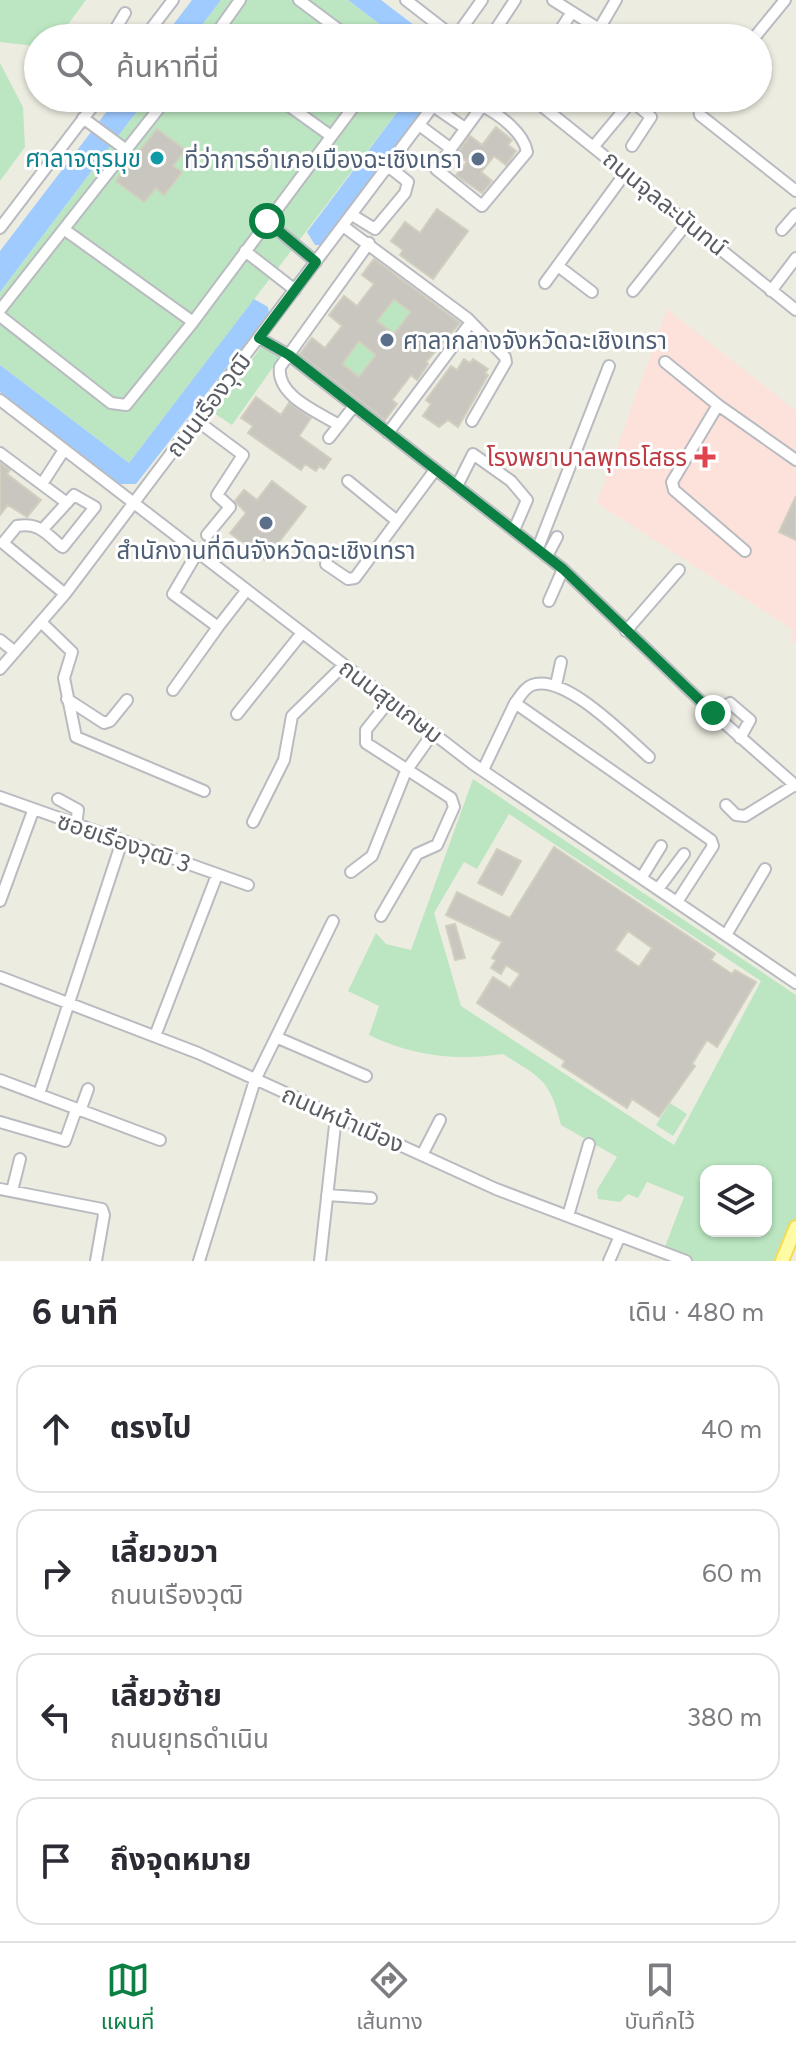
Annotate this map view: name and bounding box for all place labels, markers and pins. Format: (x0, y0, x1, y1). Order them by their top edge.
place label: ที่ว่าการอำเภอเมืองฉะเชิงเทรา (184, 143, 462, 174)
place label: ศาลาจตุรมุข (25, 144, 141, 174)
marker: ศาลาจตุรมุข (148, 149, 166, 167)
marker: ที่ว่าการอำเภอเมืองฉะเชิงเทรา (469, 150, 487, 168)
place label: ศาลากลางจังหวัดฉะเชิงเทรา (403, 326, 667, 355)
marker: ศาลากลางจังหวัดฉะเชิงเทรา (378, 331, 396, 349)
place label: โรงพยาบาลพุทธโสธร (487, 443, 687, 473)
marker: โรงพยาบาลพุทธโสธร (694, 446, 716, 468)
marker: สำนักงานที่ดินจังหวัดฉะเชิงเทรา (257, 514, 275, 532)
place label: สำนักงานที่ดินจังหวัดฉะเชิงเทรา (116, 534, 416, 565)

